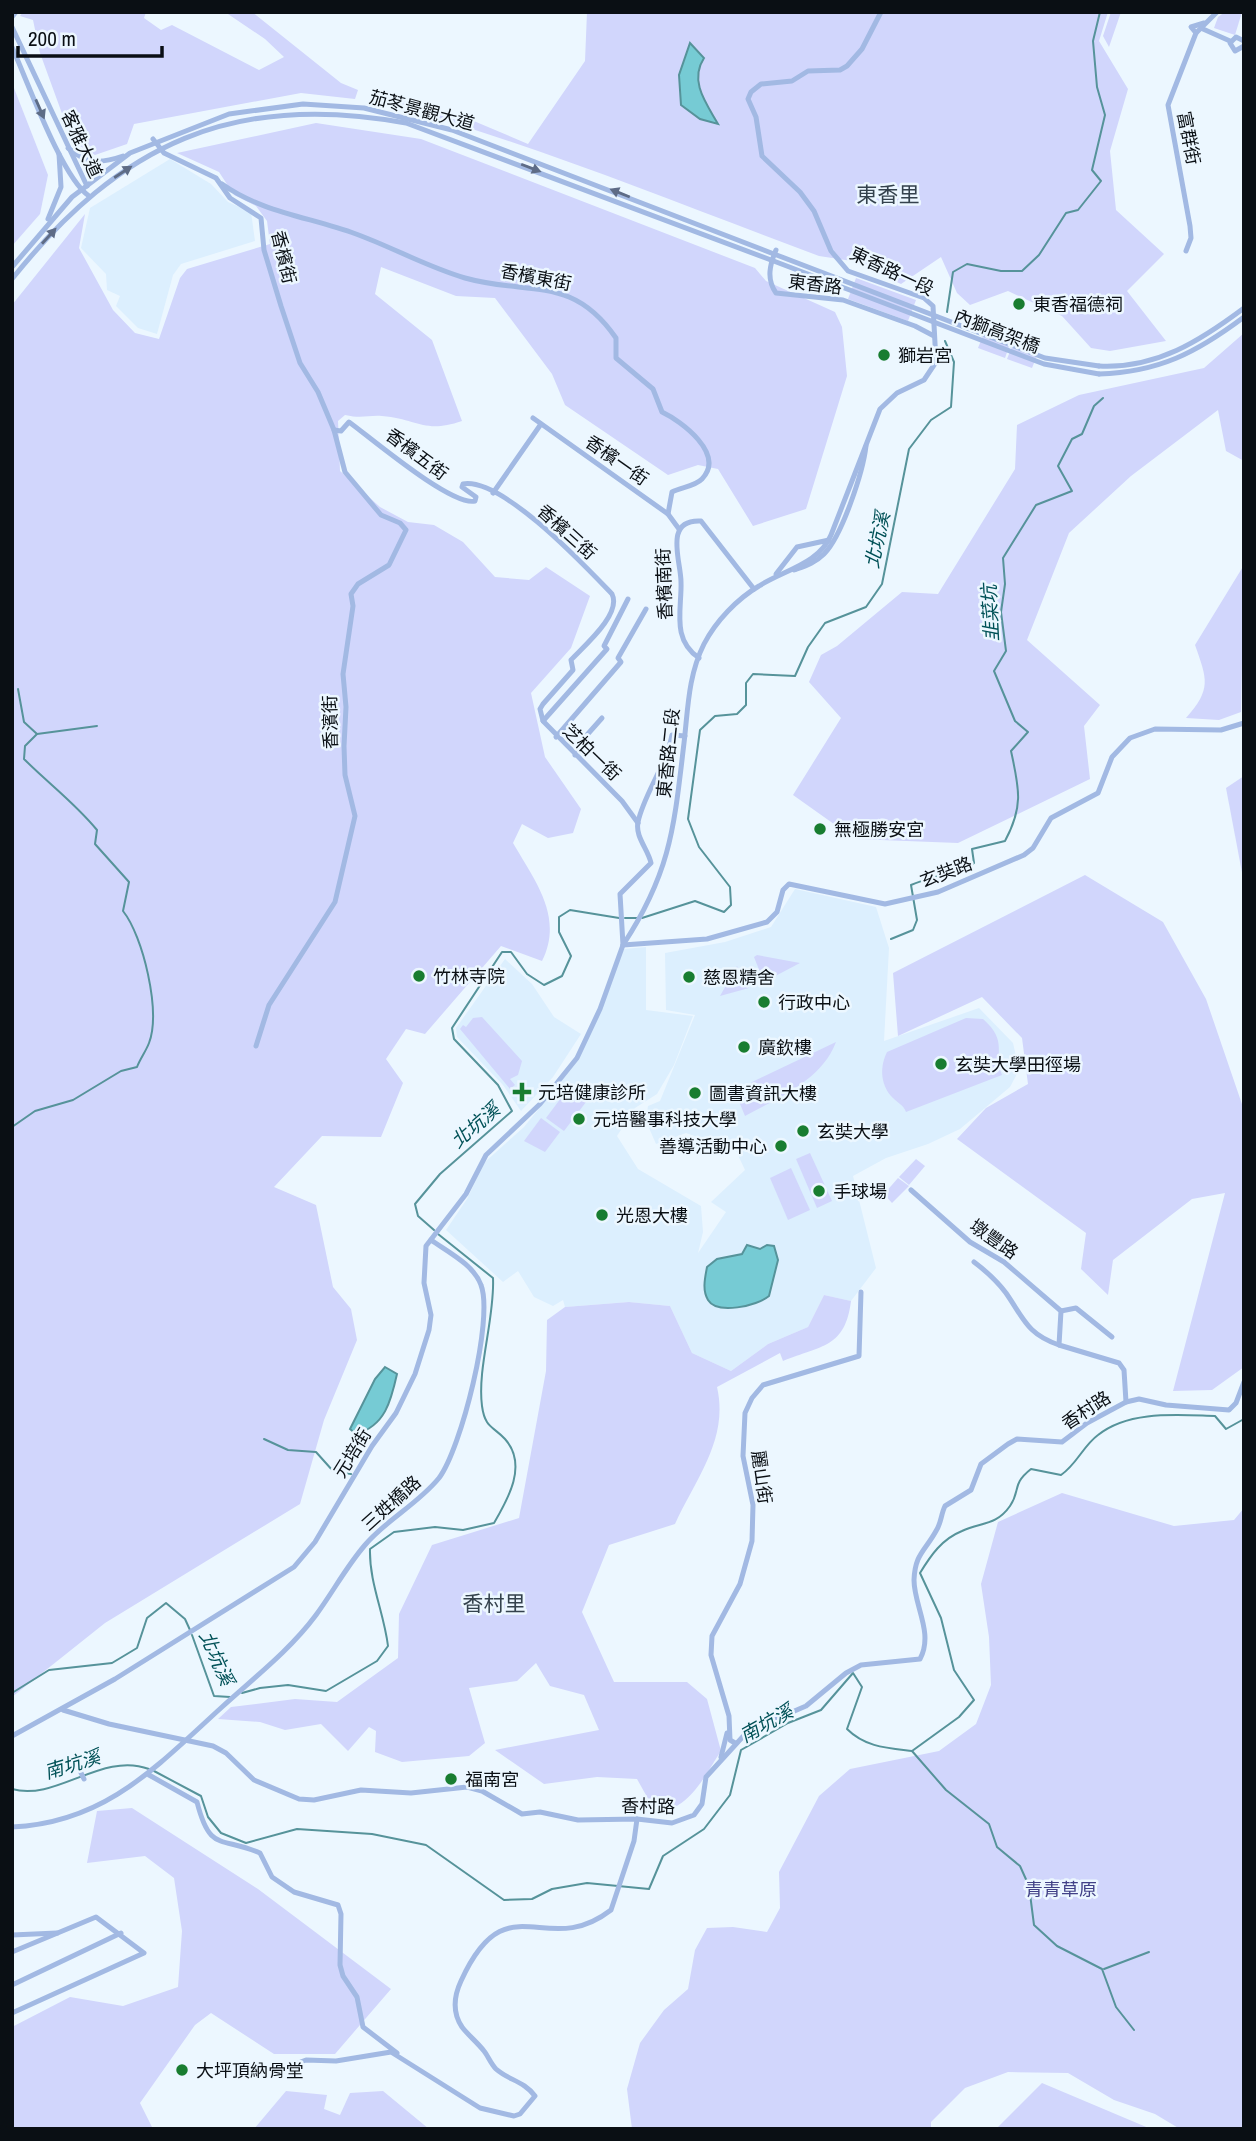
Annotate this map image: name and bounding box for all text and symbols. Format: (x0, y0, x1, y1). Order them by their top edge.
scale bar (18, 14, 161, 58)
text: 200 m (28, 24, 76, 53)
street label: 茄苳景觀大道 (367, 84, 477, 136)
one-way arrow (34, 99, 46, 119)
street label: 客雅大道 (55, 106, 109, 182)
street label: 富群街 (1172, 109, 1206, 167)
one-way arrow (520, 162, 541, 173)
one-way arrow (113, 165, 133, 178)
district label: 東香里 (857, 180, 920, 209)
one-way arrow (609, 188, 630, 199)
one-way arrow (41, 227, 57, 245)
street label: 香檳街 (266, 228, 302, 286)
street label: 東香路一段 (846, 241, 938, 301)
street label: 香檳東街 (498, 258, 574, 296)
street label: 東香路 (787, 268, 843, 300)
place label: 東香福德祠 (1033, 292, 1123, 317)
marker: 東香福德祠 (1011, 296, 1027, 312)
street label: 內獅高架橋 (951, 303, 1043, 359)
place label: 獅岩宮 (898, 343, 952, 368)
marker: 獅岩宮 (876, 347, 892, 363)
street label: 香檳五街 (381, 422, 453, 486)
street label: 香檳一街 (580, 429, 654, 491)
street label: 香檳三街 (532, 499, 602, 565)
water label: 北坑溪 (858, 506, 896, 571)
street label: 香檳南街 (650, 548, 678, 620)
water label: 韭菜坑 (975, 581, 1004, 642)
street label: 香濱街 (317, 695, 343, 749)
street label: 東香路二段 (651, 707, 685, 799)
street label: 芝柏一街 (557, 718, 627, 786)
place label: 無極勝安宮 (834, 817, 924, 842)
marker: 無極勝安宮 (812, 821, 828, 837)
street label: 玄奘路 (916, 851, 976, 893)
place label: 竹林寺院 (433, 964, 505, 989)
place label: 慈恩精舍 (703, 965, 775, 990)
marker: 竹林寺院 (411, 968, 427, 984)
marker: 慈恩精舍 (681, 969, 697, 985)
place label: 行政中心 (778, 990, 850, 1015)
marker: 行政中心 (756, 994, 772, 1010)
place label: 廣欽樓 (758, 1035, 812, 1060)
marker: 廣欽樓 (736, 1039, 752, 1055)
place label: 玄奘大學田徑場 (955, 1052, 1081, 1077)
marker: 玄奘大學田徑場 (933, 1056, 949, 1072)
place label: 元培健康診所 (538, 1080, 646, 1105)
place label: 圖書資訊大樓 (709, 1081, 817, 1106)
marker: 元培健康診所 (512, 1082, 532, 1102)
marker: 圖書資訊大樓 (687, 1085, 703, 1101)
water label: 北坑溪 (445, 1095, 507, 1154)
place label: 元培醫事科技大學 (593, 1107, 737, 1132)
marker: 元培醫事科技大學 (571, 1111, 587, 1127)
place label: 玄奘大學 (817, 1119, 889, 1144)
marker: 玄奘大學 (795, 1123, 811, 1139)
place label: 善導活動中心 (659, 1134, 767, 1159)
marker: 善導活動中心 (773, 1138, 789, 1154)
place label: 手球場 (833, 1179, 887, 1204)
marker: 手球場 (811, 1183, 827, 1199)
place label: 光恩大樓 (616, 1203, 688, 1228)
marker: 光恩大樓 (594, 1207, 610, 1223)
street label: 墩豐路 (965, 1213, 1023, 1265)
street label: 香村路 (1057, 1385, 1115, 1435)
street label: 元培街 (327, 1423, 377, 1483)
street label: 麗山街 (746, 1449, 778, 1505)
street label: 三姓橋路 (356, 1470, 426, 1536)
district label: 香村里 (463, 1589, 526, 1618)
water label: 北坑溪 (194, 1627, 242, 1692)
water label: 南坑溪 (735, 1696, 800, 1748)
water label: 南坑溪 (41, 1742, 106, 1785)
place label: 福南宮 (465, 1767, 519, 1792)
marker: 福南宮 (443, 1771, 459, 1787)
street label: 香村路 (621, 1793, 675, 1819)
park label: 青青草原 (1025, 1877, 1097, 1902)
place label: 大坪頂納骨堂 (196, 2058, 304, 2083)
marker: 大坪頂納骨堂 (174, 2062, 190, 2078)

